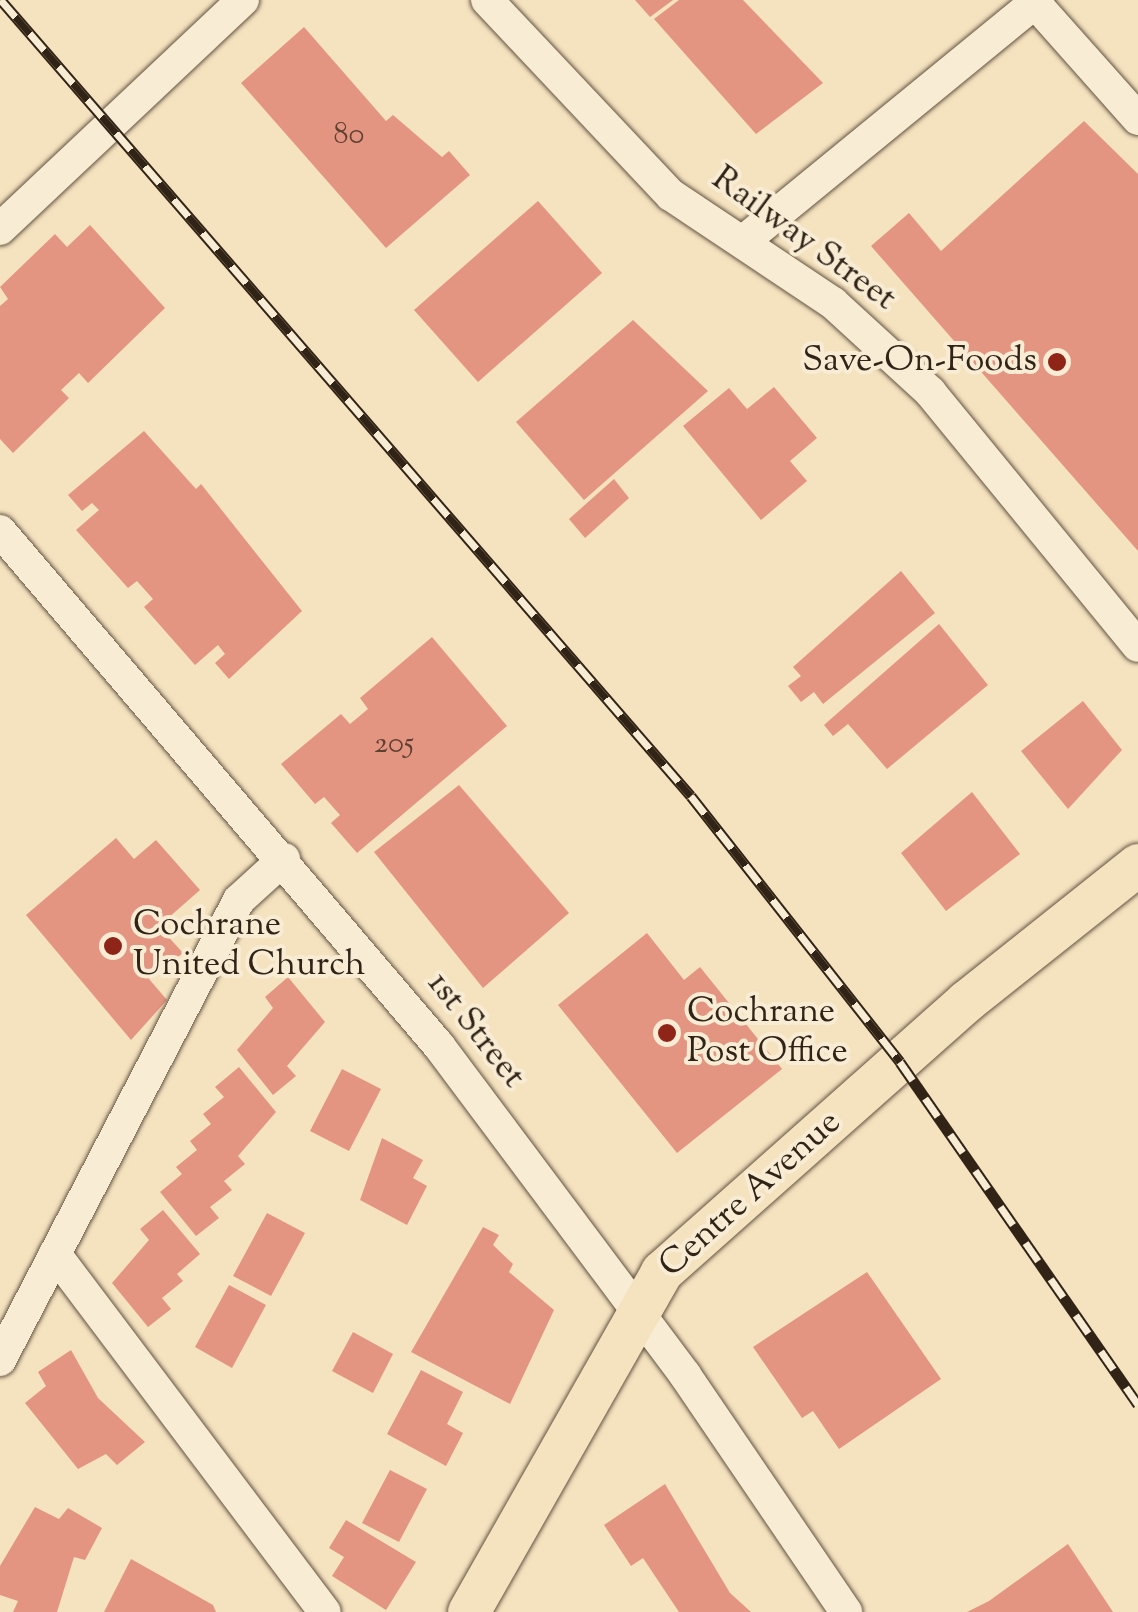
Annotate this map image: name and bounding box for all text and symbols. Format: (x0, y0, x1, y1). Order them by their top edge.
house number: 80 (334, 118, 364, 154)
street label: Railway Street (703, 159, 903, 321)
place label: Save-On-Foods (802, 341, 1037, 383)
marker: Save-On-Foods (1046, 351, 1068, 373)
house number: 205 (374, 727, 414, 763)
place label: Cochrane United Church (133, 905, 365, 987)
marker: Cochrane United Church (102, 935, 124, 957)
street label: 1st Street (417, 965, 533, 1097)
place label: Cochrane Post Office (687, 992, 848, 1074)
marker: Cochrane Post Office (656, 1022, 678, 1044)
street label: Centre Avenue (652, 1103, 850, 1287)

